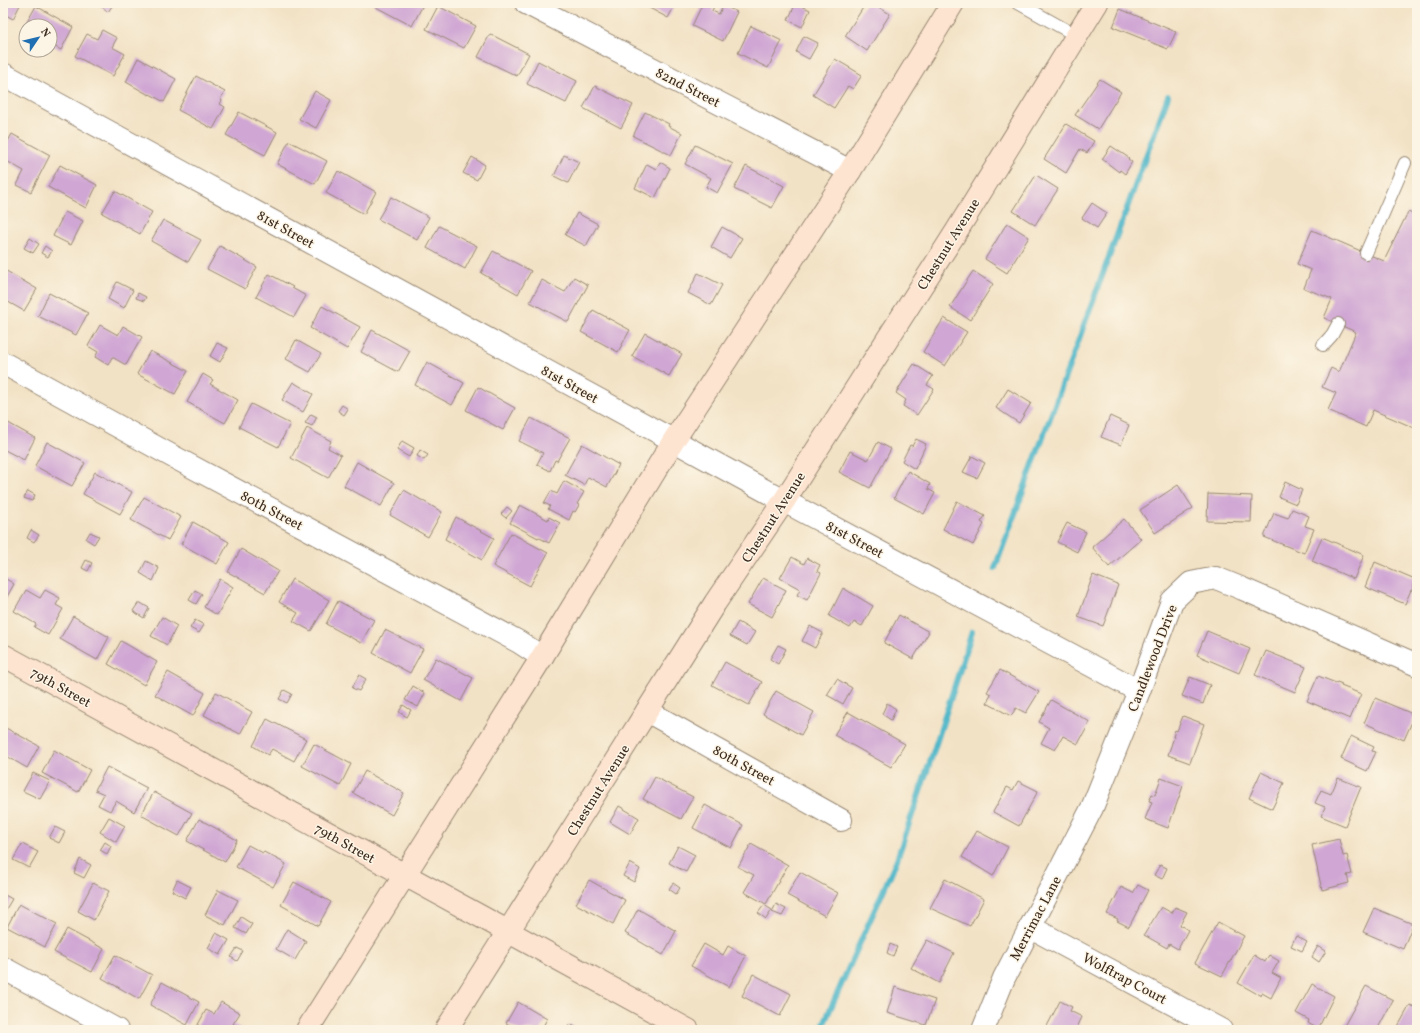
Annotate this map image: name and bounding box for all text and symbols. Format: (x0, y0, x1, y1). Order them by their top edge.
north arrow (18, 18, 58, 58)
text: N (37, 26, 53, 41)
street label: 82nd Street (652, 64, 723, 113)
street label: Chestnut Avenue (913, 195, 985, 294)
street label: 81st Street (253, 207, 317, 254)
street label: 81st Street (537, 362, 601, 409)
street label: Chestnut Avenue (738, 468, 811, 567)
street label: 80th Street (237, 487, 306, 536)
street label: 81st Street (822, 517, 887, 564)
street label: Candlewood Drive (1124, 602, 1183, 715)
street label: 79th Street (27, 664, 94, 713)
street label: Chestnut Avenue (563, 741, 635, 840)
street label: 80th Street (709, 741, 778, 791)
street label: 79th Street (311, 820, 378, 869)
street label: Merrimac Lane (1006, 873, 1067, 964)
street label: Wolftrap Court (1079, 949, 1170, 1010)

